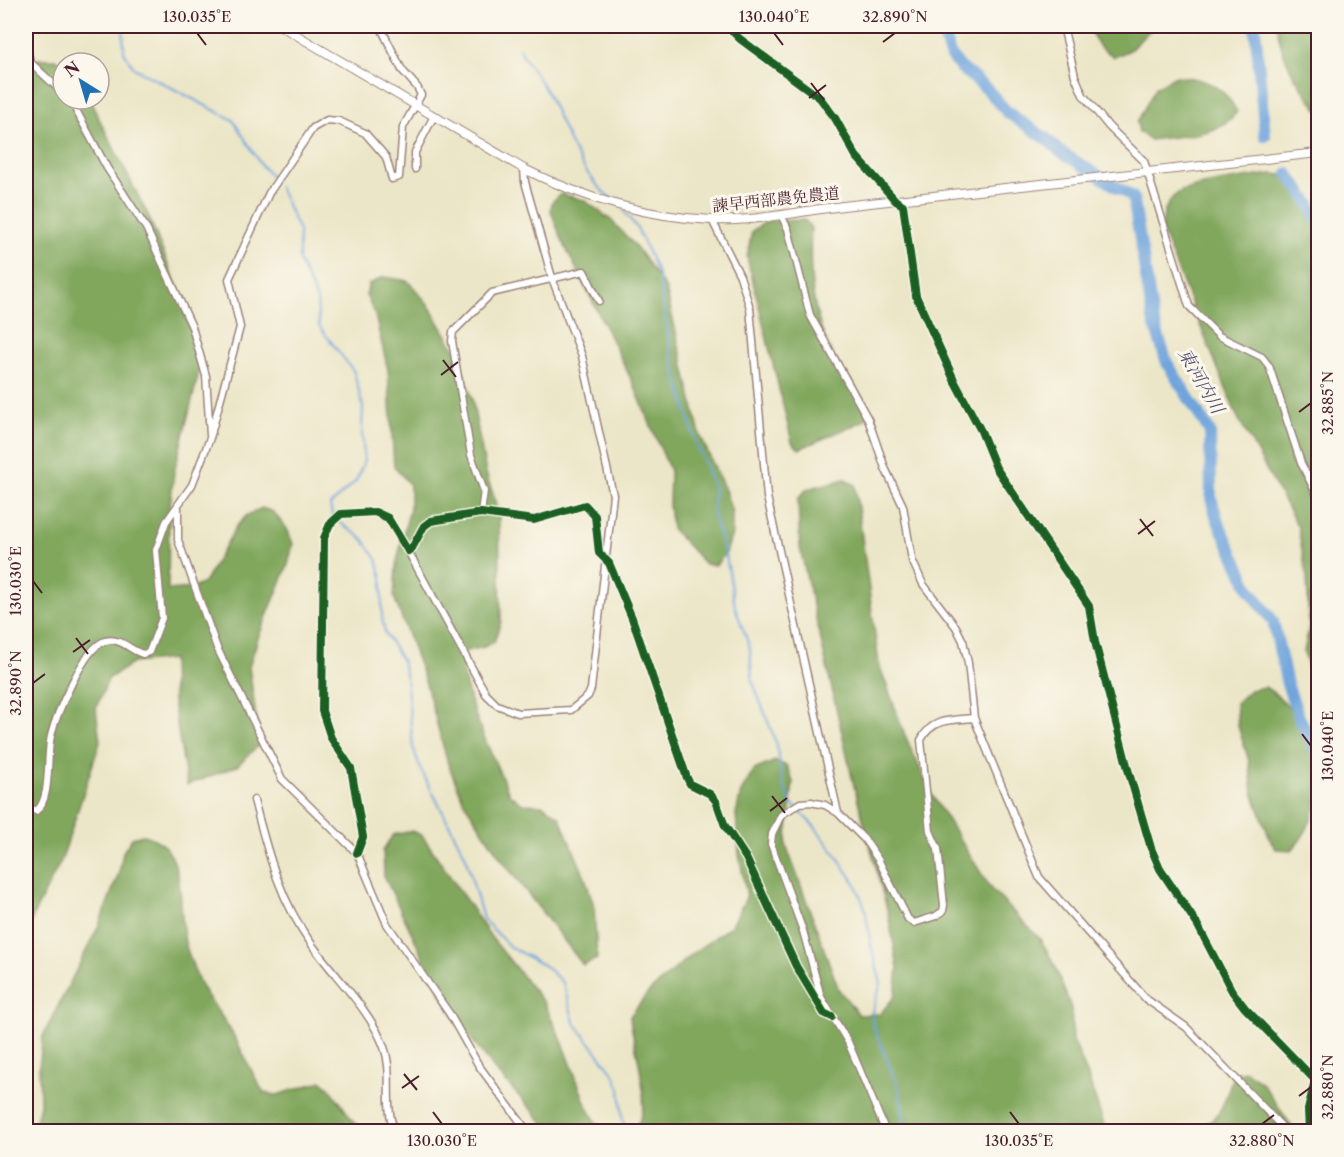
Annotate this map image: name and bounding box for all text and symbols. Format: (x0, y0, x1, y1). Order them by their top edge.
text: 130.035°E (163, 7, 231, 26)
text: 130.040°E (739, 7, 809, 26)
text: 32.890°N (862, 7, 928, 26)
north arrow (51, 51, 111, 111)
text: N (60, 57, 84, 81)
street label: 諫早西部農免農道 (711, 182, 841, 216)
water label: 東河内川 (1173, 344, 1230, 419)
text: 32.885°N (1318, 371, 1337, 435)
text: 130.030°E (6, 546, 25, 616)
text: 32.890°N (6, 650, 25, 716)
text: 130.040°E (1318, 711, 1337, 781)
text: 32.880°N (1318, 1054, 1337, 1120)
text: 130.030°E (407, 1131, 477, 1150)
text: 130.035°E (985, 1131, 1053, 1150)
text: 32.880°N (1229, 1131, 1295, 1150)

